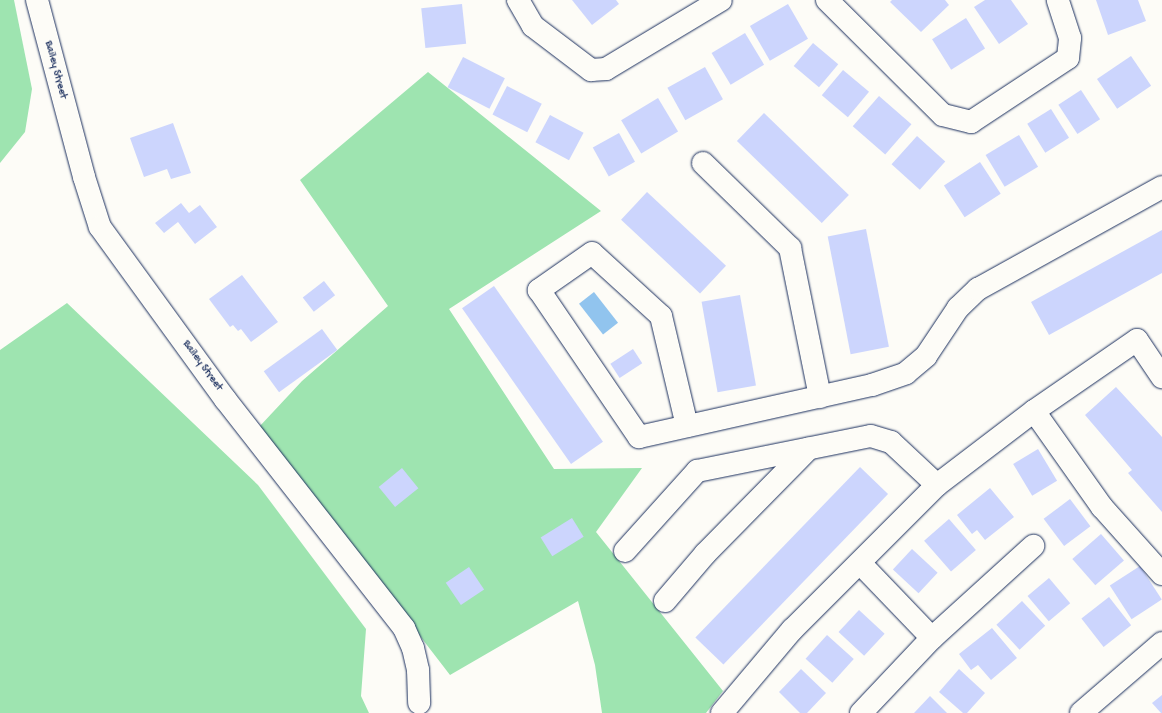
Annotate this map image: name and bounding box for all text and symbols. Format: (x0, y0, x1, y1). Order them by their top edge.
street label: Bailey Street (41, 40, 69, 100)
street label: Bailey Street (179, 338, 225, 394)

